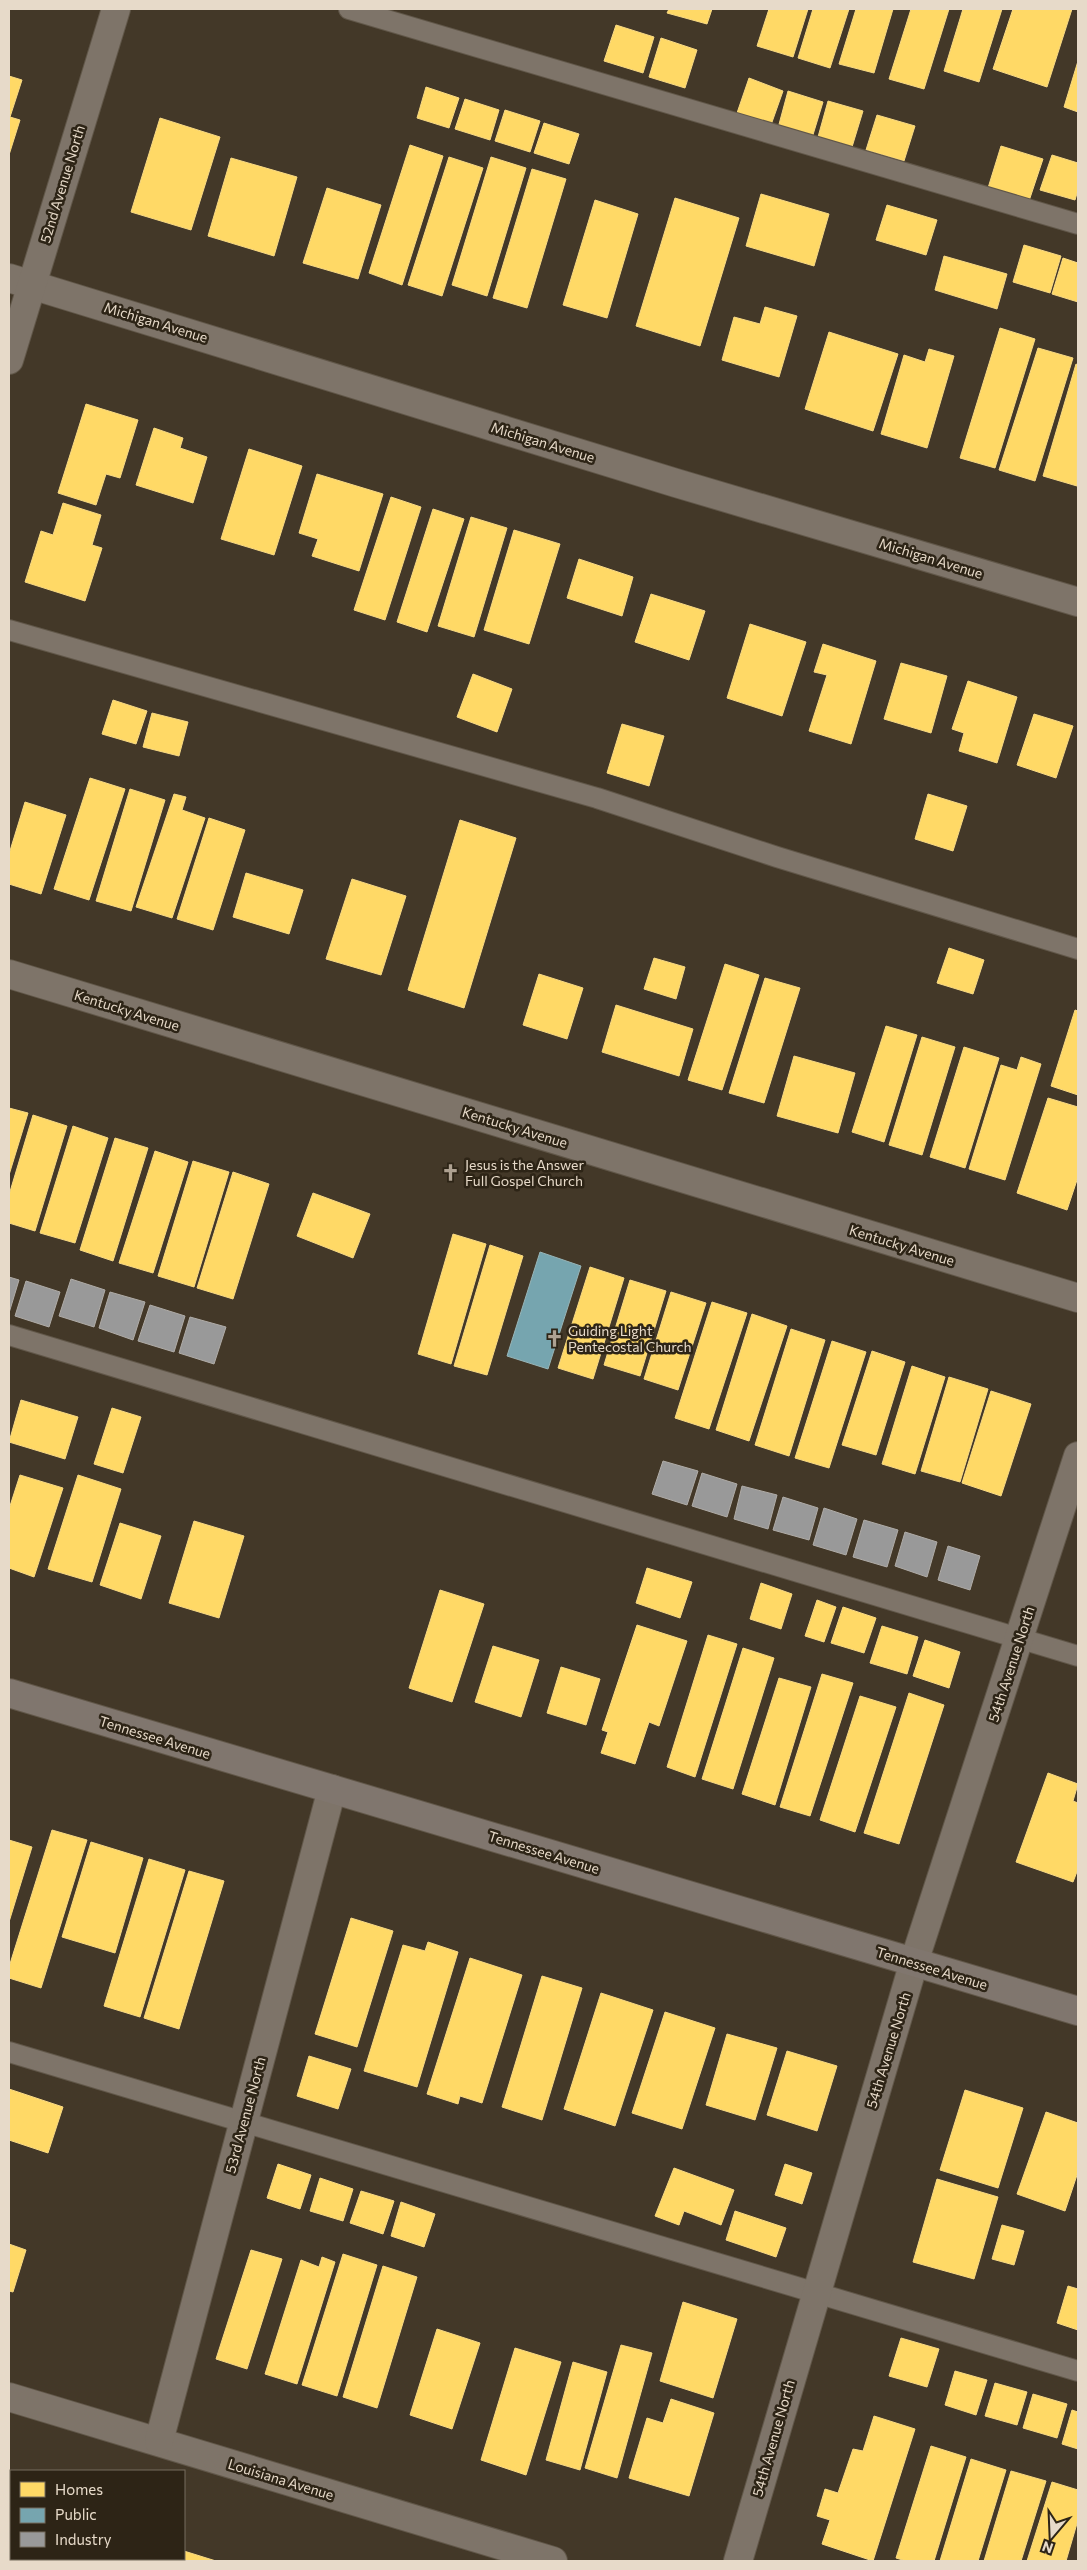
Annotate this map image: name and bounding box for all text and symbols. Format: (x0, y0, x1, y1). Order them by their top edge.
street label: 52nd Avenue North (36, 123, 88, 245)
street label: Michigan Avenue (102, 298, 210, 346)
street label: Michigan Avenue (489, 418, 597, 466)
street label: Michigan Avenue (877, 534, 985, 582)
street label: Kentucky Avenue (72, 986, 182, 1034)
street label: Kentucky Avenue (460, 1103, 570, 1151)
place label: Jesus is the Answer Full Gospel Church (465, 1156, 584, 1189)
church icon: Jesus is the Answer Full Gospel Church (441, 1162, 461, 1182)
street label: Kentucky Avenue (847, 1221, 957, 1269)
place label: Guiding Light Pentecostal Church (568, 1322, 691, 1355)
church icon: Guiding Light Pentecostal Church (544, 1328, 564, 1348)
street label: 54th Avenue North (984, 1604, 1038, 1724)
street label: Tennessee Avenue (97, 1712, 213, 1762)
street label: Tennessee Avenue (486, 1827, 602, 1877)
street label: Tennessee Avenue (874, 1943, 990, 1993)
street label: 54th Avenue North (862, 1990, 914, 2110)
street label: 53rd Avenue North (221, 2055, 269, 2175)
street label: 54th Avenue North (748, 2378, 798, 2498)
street label: Louisiana Avenue (226, 2455, 336, 2503)
legend (10, 2470, 185, 2560)
text: Homes (55, 2480, 103, 2498)
text: Public (55, 2505, 97, 2523)
north arrow (1027, 2510, 1077, 2560)
text: Industry (55, 2530, 112, 2548)
text: N (1040, 2538, 1055, 2558)

